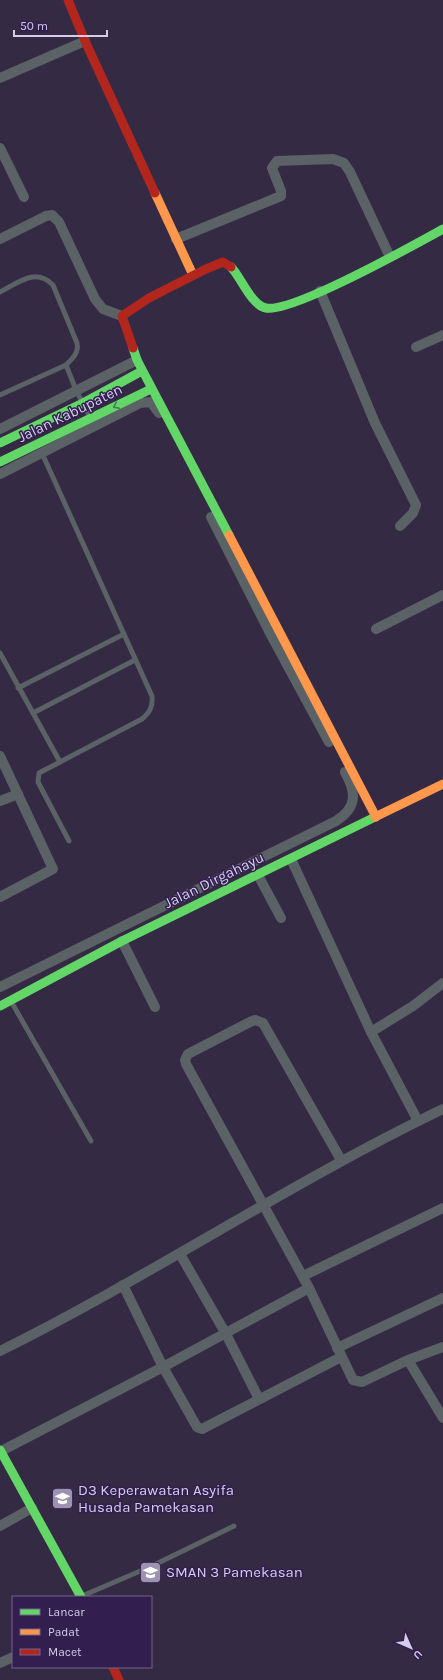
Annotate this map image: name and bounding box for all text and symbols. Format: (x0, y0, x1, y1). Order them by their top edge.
scale bar (14, 12, 107, 38)
text: 50 m (20, 19, 48, 33)
street label: Jalan Kabupaten (15, 380, 125, 446)
one-way arrow (113, 401, 121, 409)
street label: Jalan Dirgahayu (161, 848, 267, 912)
place label: D3 Keperawatan Asyifa Husada Pamekasan (78, 1481, 234, 1516)
school or university icon: D3 Keperawatan Asyifa Husada Pamekasan (49, 1486, 75, 1512)
school or university icon: SMAN 3 Pamekasan (137, 1559, 163, 1585)
place label: SMAN 3 Pamekasan (166, 1563, 303, 1581)
legend (12, 1596, 152, 1668)
text: Lancar (48, 1605, 85, 1619)
text: Padat (48, 1625, 80, 1639)
north arrow (391, 1628, 431, 1668)
text: Macet (48, 1645, 82, 1659)
text: U (410, 1647, 425, 1662)

